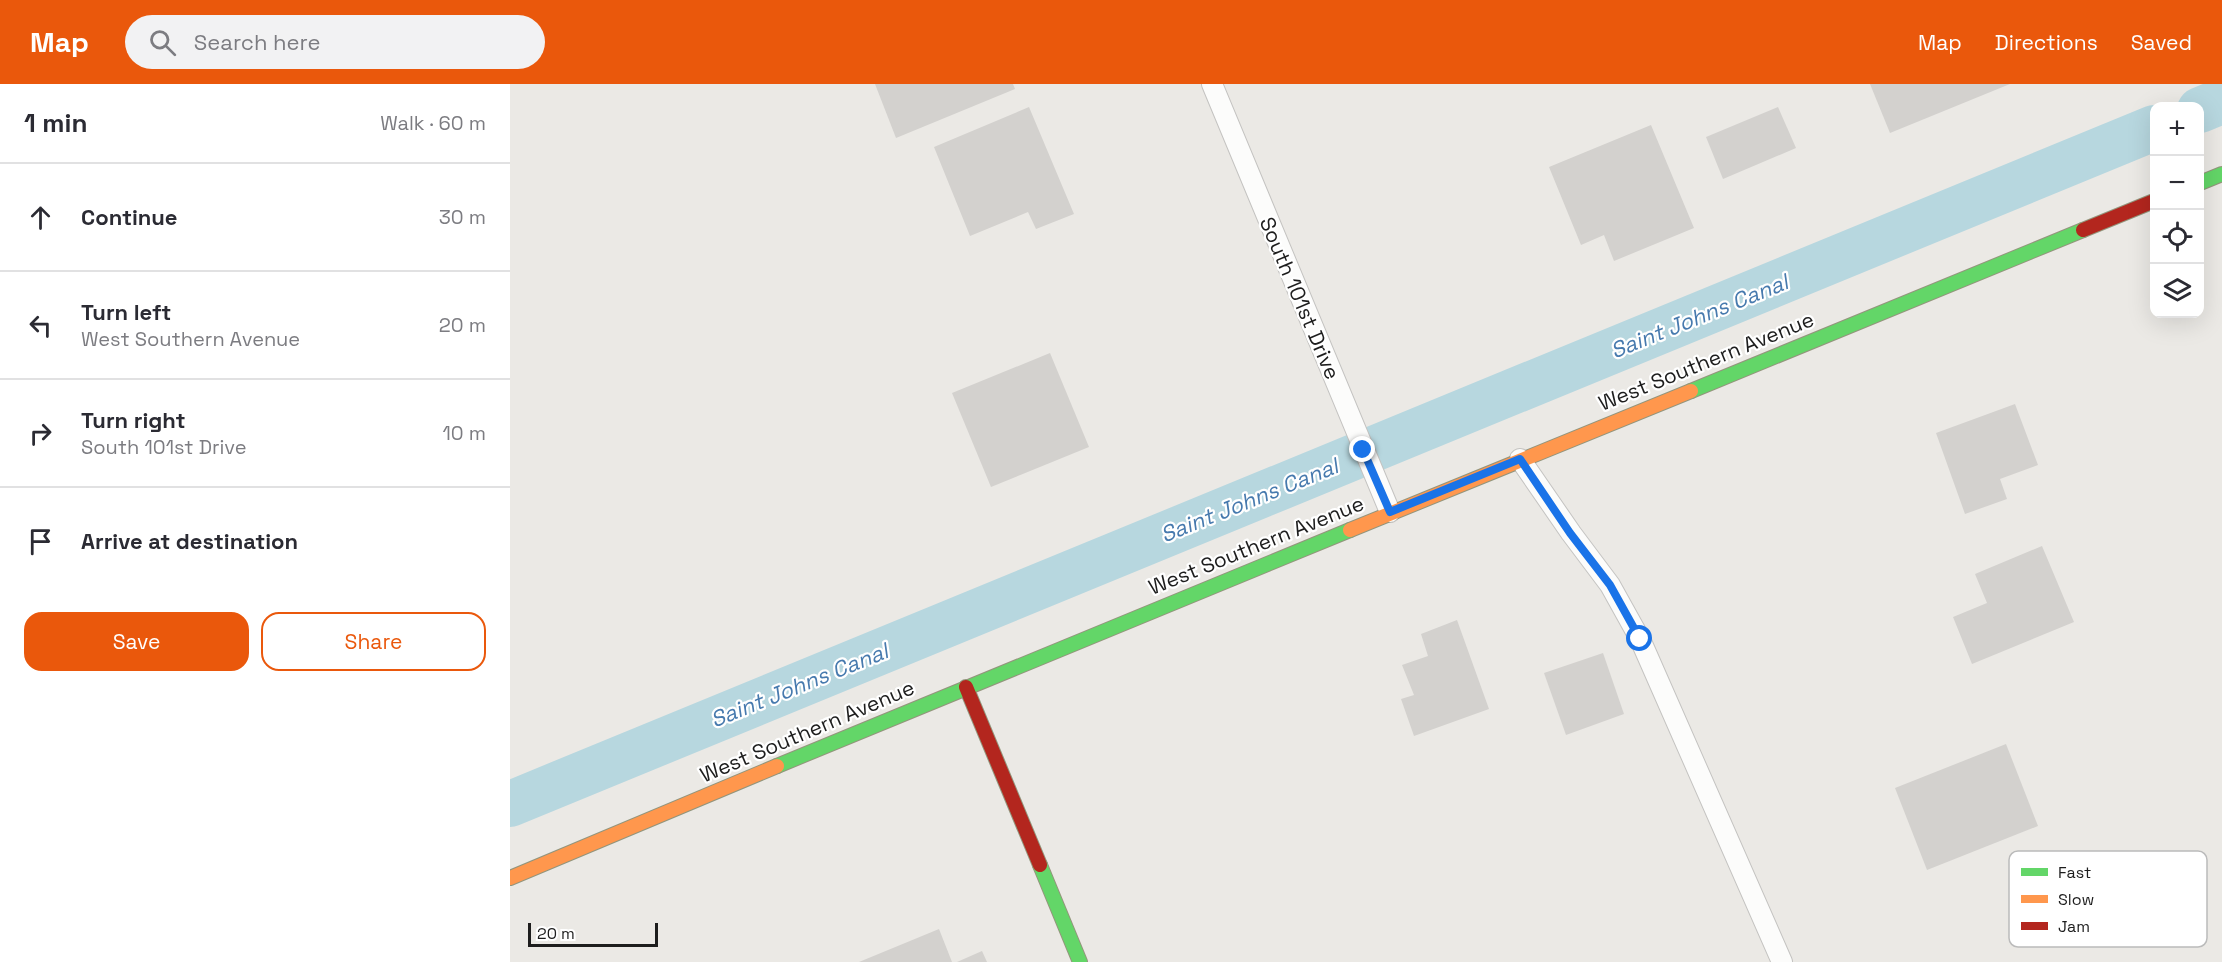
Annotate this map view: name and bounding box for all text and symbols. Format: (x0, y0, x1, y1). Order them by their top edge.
search box (125, 15, 545, 69)
text: Map (30, 24, 89, 60)
icon: search (146, 26, 179, 59)
text: Search here (194, 28, 321, 56)
text: Map (1918, 29, 1962, 56)
text: Directions (1995, 29, 2098, 56)
text: Saved (2131, 29, 2192, 56)
map controls (2150, 102, 2204, 318)
button: + (2150, 102, 2204, 156)
text: 1 min (24, 106, 88, 140)
text: Walk · 60 m (380, 110, 486, 136)
button: − (2150, 156, 2204, 210)
icon: ahead (24, 201, 57, 234)
text: Continue (81, 203, 177, 231)
text: 30 m (439, 204, 486, 230)
button: locate (2150, 210, 2204, 264)
street label: South 101st Drive (1254, 213, 1346, 383)
button: layers (2150, 264, 2204, 318)
water label: Saint Johns Canal (1606, 267, 1794, 364)
text: Turn left (81, 298, 171, 326)
street label: West Southern Avenue (1594, 305, 1818, 417)
icon: left (24, 309, 57, 342)
text: 20 m (439, 312, 486, 338)
text: West Southern Avenue (81, 326, 300, 352)
text: Turn right (81, 406, 186, 434)
icon: right (24, 417, 57, 450)
text: 10 m (442, 420, 486, 446)
text: South 101st Drive (81, 434, 247, 460)
route end (1349, 436, 1375, 462)
water label: Saint Johns Canal (1156, 451, 1344, 548)
street label: West Southern Avenue (1144, 489, 1368, 601)
icon: arrive (24, 525, 57, 558)
text: Arrive at destination (81, 527, 298, 555)
button: Save (24, 612, 249, 671)
button: Share (261, 612, 486, 671)
route start (1626, 625, 1652, 651)
water label: Saint Johns Canal (706, 636, 894, 733)
street label: West Southern Avenue (696, 674, 918, 788)
legend (2009, 851, 2207, 947)
text: Fast (2058, 862, 2091, 883)
text: Slow (2058, 889, 2094, 910)
text: Jam (2058, 916, 2090, 937)
scale bar (528, 920, 658, 948)
text: 20 m (537, 923, 575, 944)

